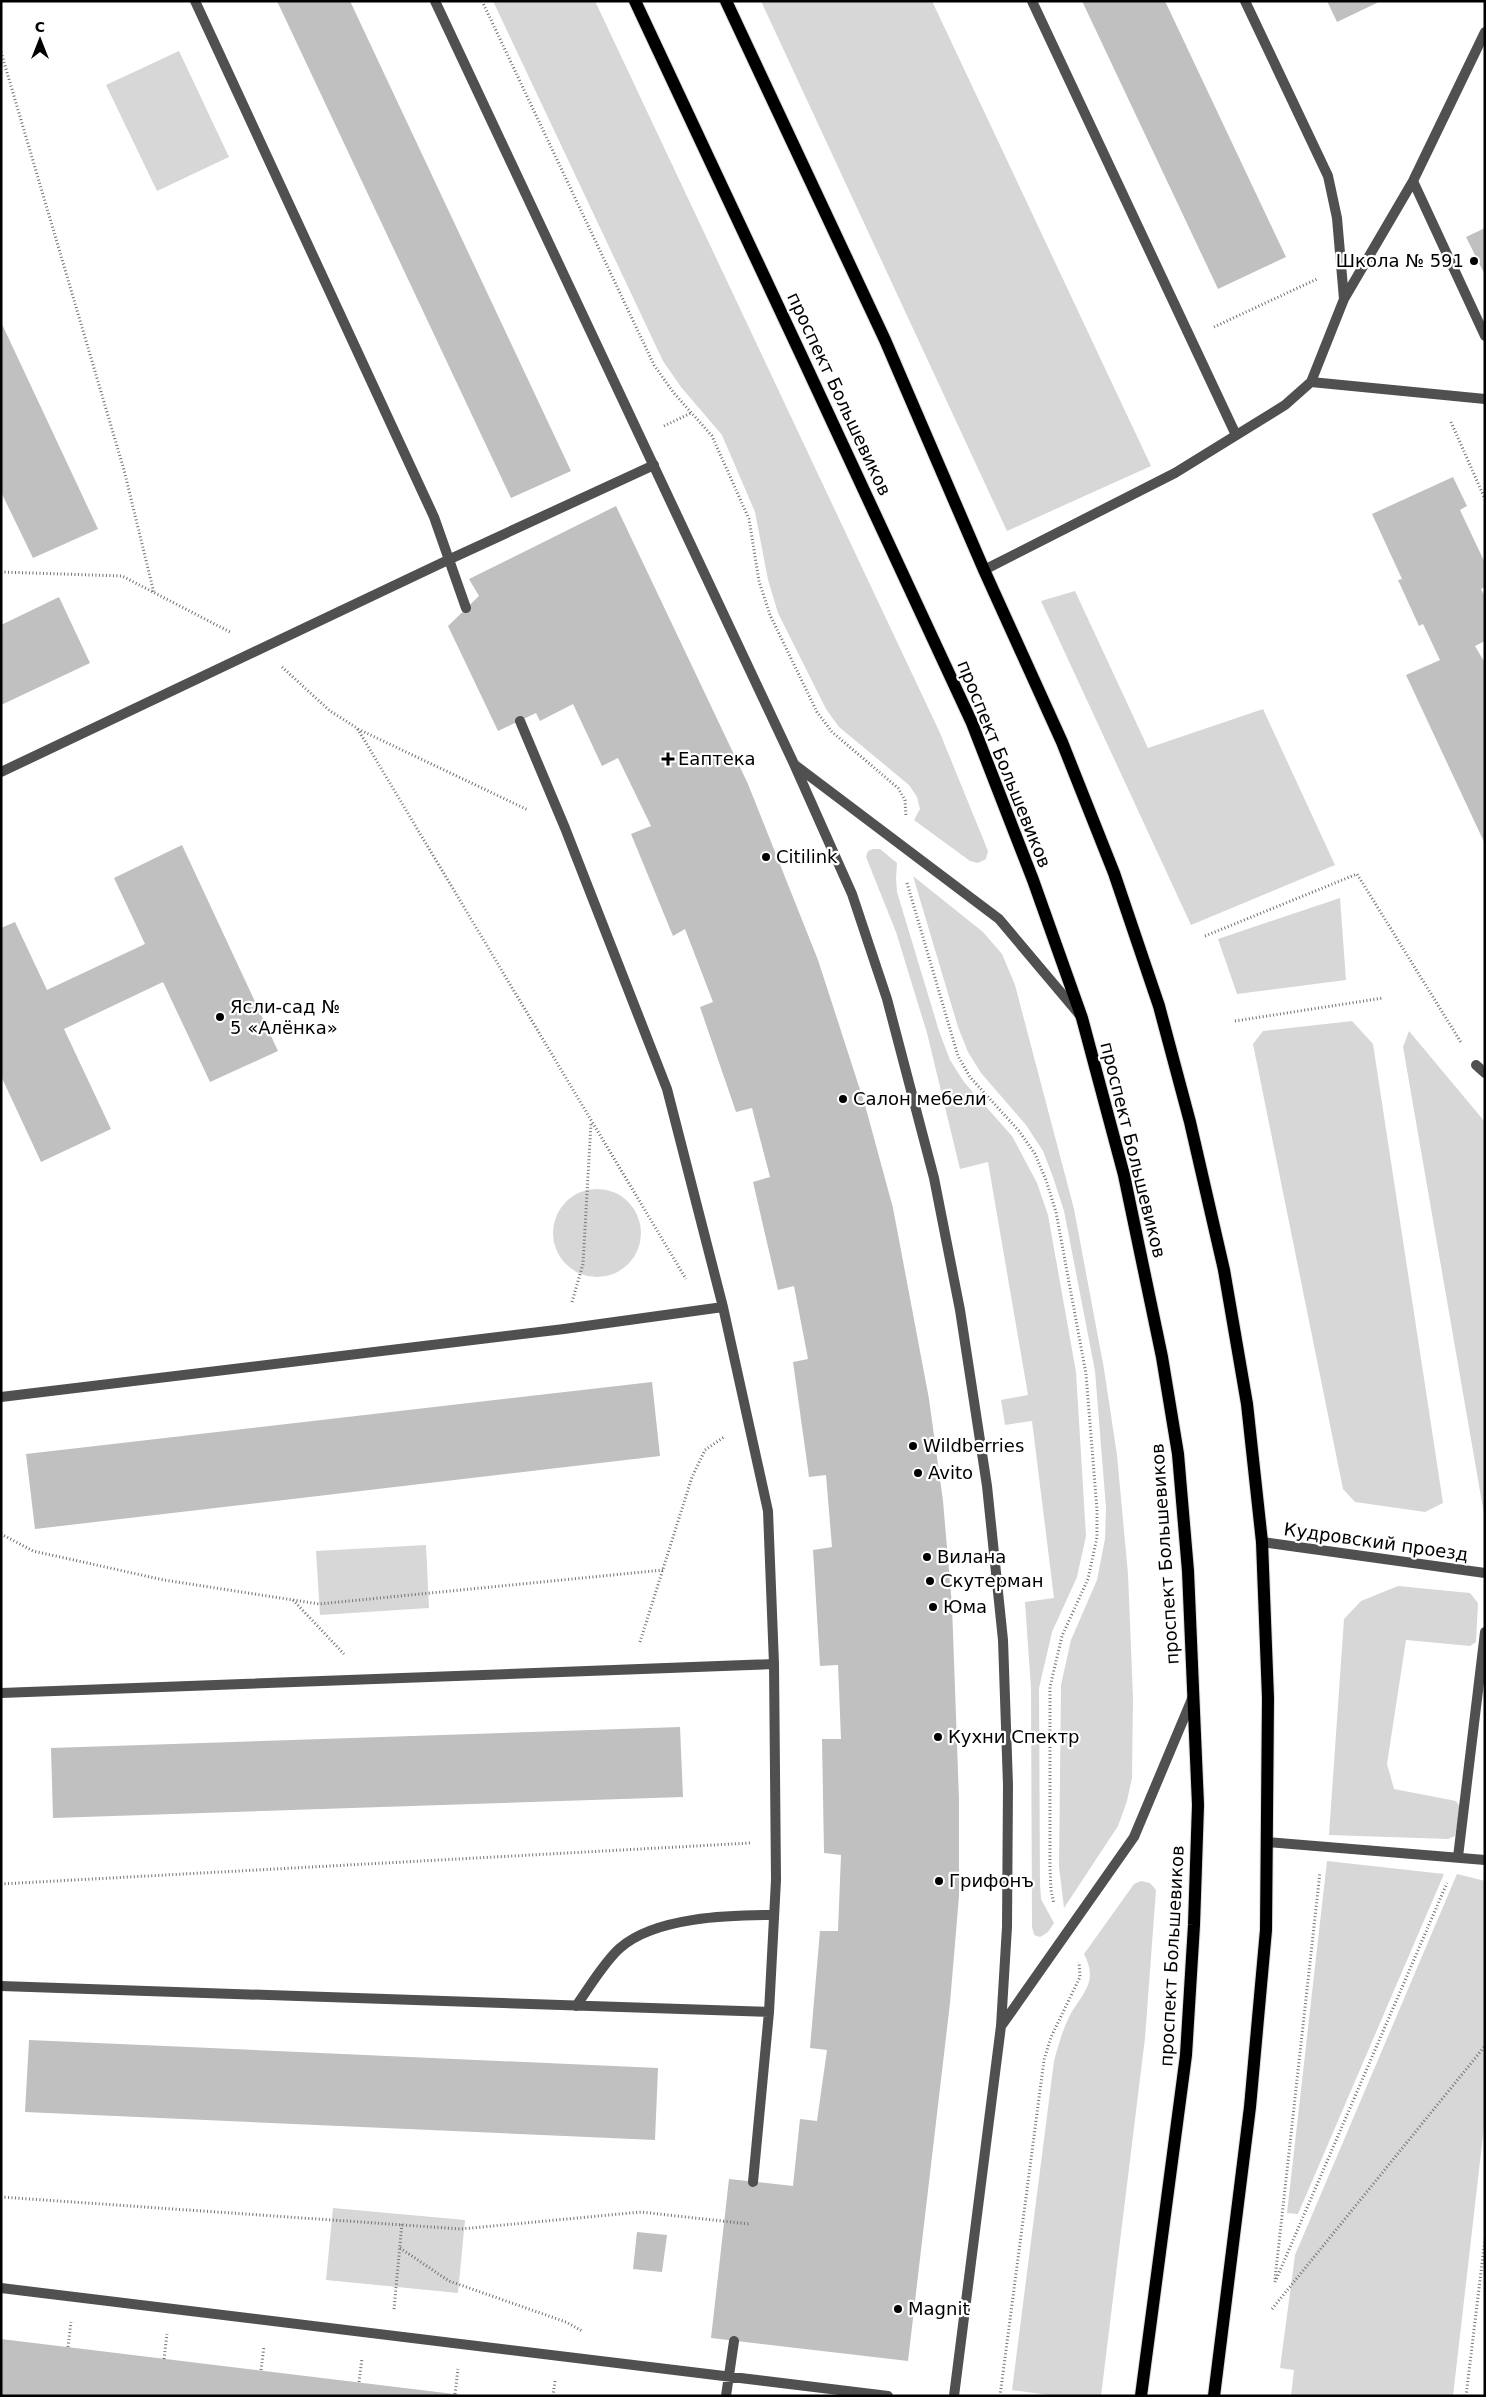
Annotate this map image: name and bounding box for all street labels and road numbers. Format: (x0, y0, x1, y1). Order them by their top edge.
street label: проспект Большевиков (783, 289, 896, 499)
street label: проспект Большевиков (953, 657, 1056, 871)
street label: проспект Большевиков (1096, 1040, 1171, 1260)
street label: проспект Большевиков (1146, 1443, 1183, 1665)
street label: Кудровский проезд (1282, 1518, 1470, 1565)
street label: проспект Большевиков (1155, 1845, 1188, 2067)

